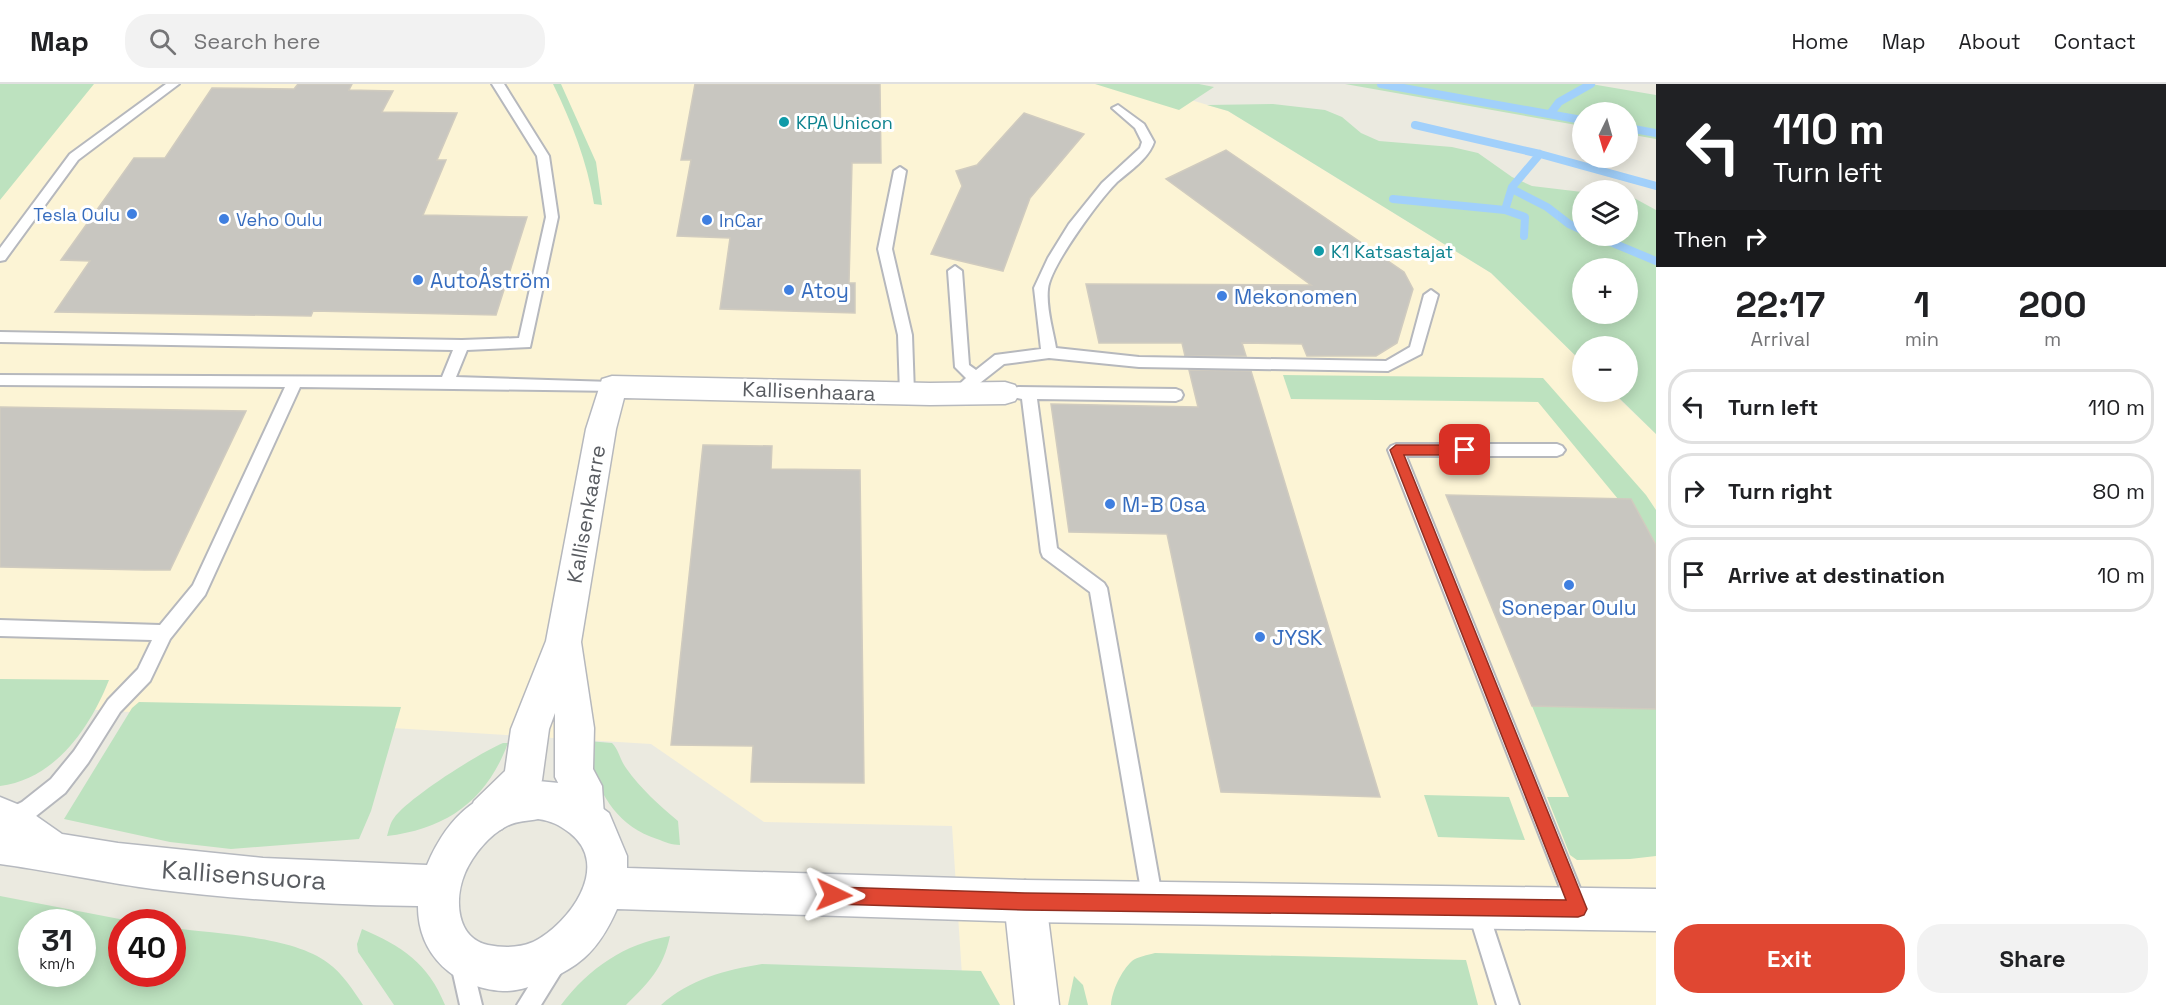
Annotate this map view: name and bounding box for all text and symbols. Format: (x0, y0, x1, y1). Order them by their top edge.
search box (125, 14, 545, 68)
text: Map (30, 23, 89, 59)
icon: search (146, 25, 179, 58)
text: Search here (194, 27, 321, 55)
text: Home (1791, 28, 1849, 55)
text: Map (1882, 28, 1926, 55)
text: About (1959, 28, 2021, 55)
text: Contact (2054, 28, 2136, 55)
north arrow (1572, 102, 1638, 168)
map controls (1572, 102, 1638, 402)
text: 110 m (1773, 103, 1885, 156)
icon: left (1674, 108, 1752, 186)
place label: KPA Unicon (796, 111, 893, 134)
marker: KPA Unicon (777, 115, 791, 129)
text: Turn left (1773, 155, 1883, 190)
button: layers (1572, 180, 1638, 246)
place label: Tesla Oulu (33, 203, 120, 226)
marker: Tesla Oulu (125, 207, 139, 221)
place label: Veho Oulu (236, 208, 322, 231)
place label: InCar (719, 209, 763, 232)
marker: Veho Oulu (217, 212, 231, 226)
marker: InCar (700, 213, 714, 227)
icon: right (1739, 222, 1772, 255)
text: Then (1674, 225, 1727, 253)
place label: K1 Katsastajat (1331, 240, 1453, 263)
marker: K1 Katsastajat (1312, 244, 1326, 258)
button: + (1572, 258, 1638, 324)
place label: AutoÅström (430, 267, 551, 294)
marker: AutoÅström (411, 273, 425, 287)
place label: Atoy (801, 277, 849, 304)
text: 22:17 (1735, 282, 1825, 328)
text: 1 (1914, 282, 1930, 328)
text: 200 (2018, 282, 2087, 328)
marker: Atoy (782, 283, 796, 297)
place label: Mekonomen (1234, 283, 1358, 310)
marker: Mekonomen (1215, 289, 1229, 303)
text: Arrival (1751, 326, 1810, 352)
text: min (1905, 326, 1939, 352)
text: m (2044, 326, 2061, 352)
button: − (1572, 336, 1638, 402)
street label: Kallisenhaara (742, 375, 876, 407)
icon: left (1677, 390, 1710, 423)
text: Turn left (1728, 393, 1818, 421)
text: 110 m (2088, 393, 2145, 421)
pin (1439, 424, 1490, 475)
icon: arrive (1448, 433, 1481, 466)
street label: Kallisenkaarre (561, 443, 611, 585)
icon: right (1677, 474, 1710, 507)
text: Turn right (1728, 477, 1833, 505)
text: 80 m (2093, 477, 2145, 505)
place label: M-B Osa (1122, 491, 1206, 518)
marker: M-B Osa (1103, 497, 1117, 511)
icon: arrive (1677, 558, 1710, 591)
text: Arrive at destination (1728, 561, 1945, 589)
text: 10 m (2097, 561, 2145, 589)
marker: Sonepar Oulu (1562, 578, 1576, 592)
place label: Sonepar Oulu (1502, 594, 1636, 621)
place label: JYSK (1272, 624, 1323, 651)
marker: JYSK (1253, 630, 1267, 644)
street label: Kallisensuora (161, 852, 328, 898)
position arrow (802, 863, 866, 927)
speed limit sign: 40 (108, 909, 186, 987)
text: 31 (41, 921, 73, 960)
button: Exit (1674, 924, 1905, 993)
button: Share (1917, 924, 2148, 993)
text: km/h (39, 954, 75, 973)

